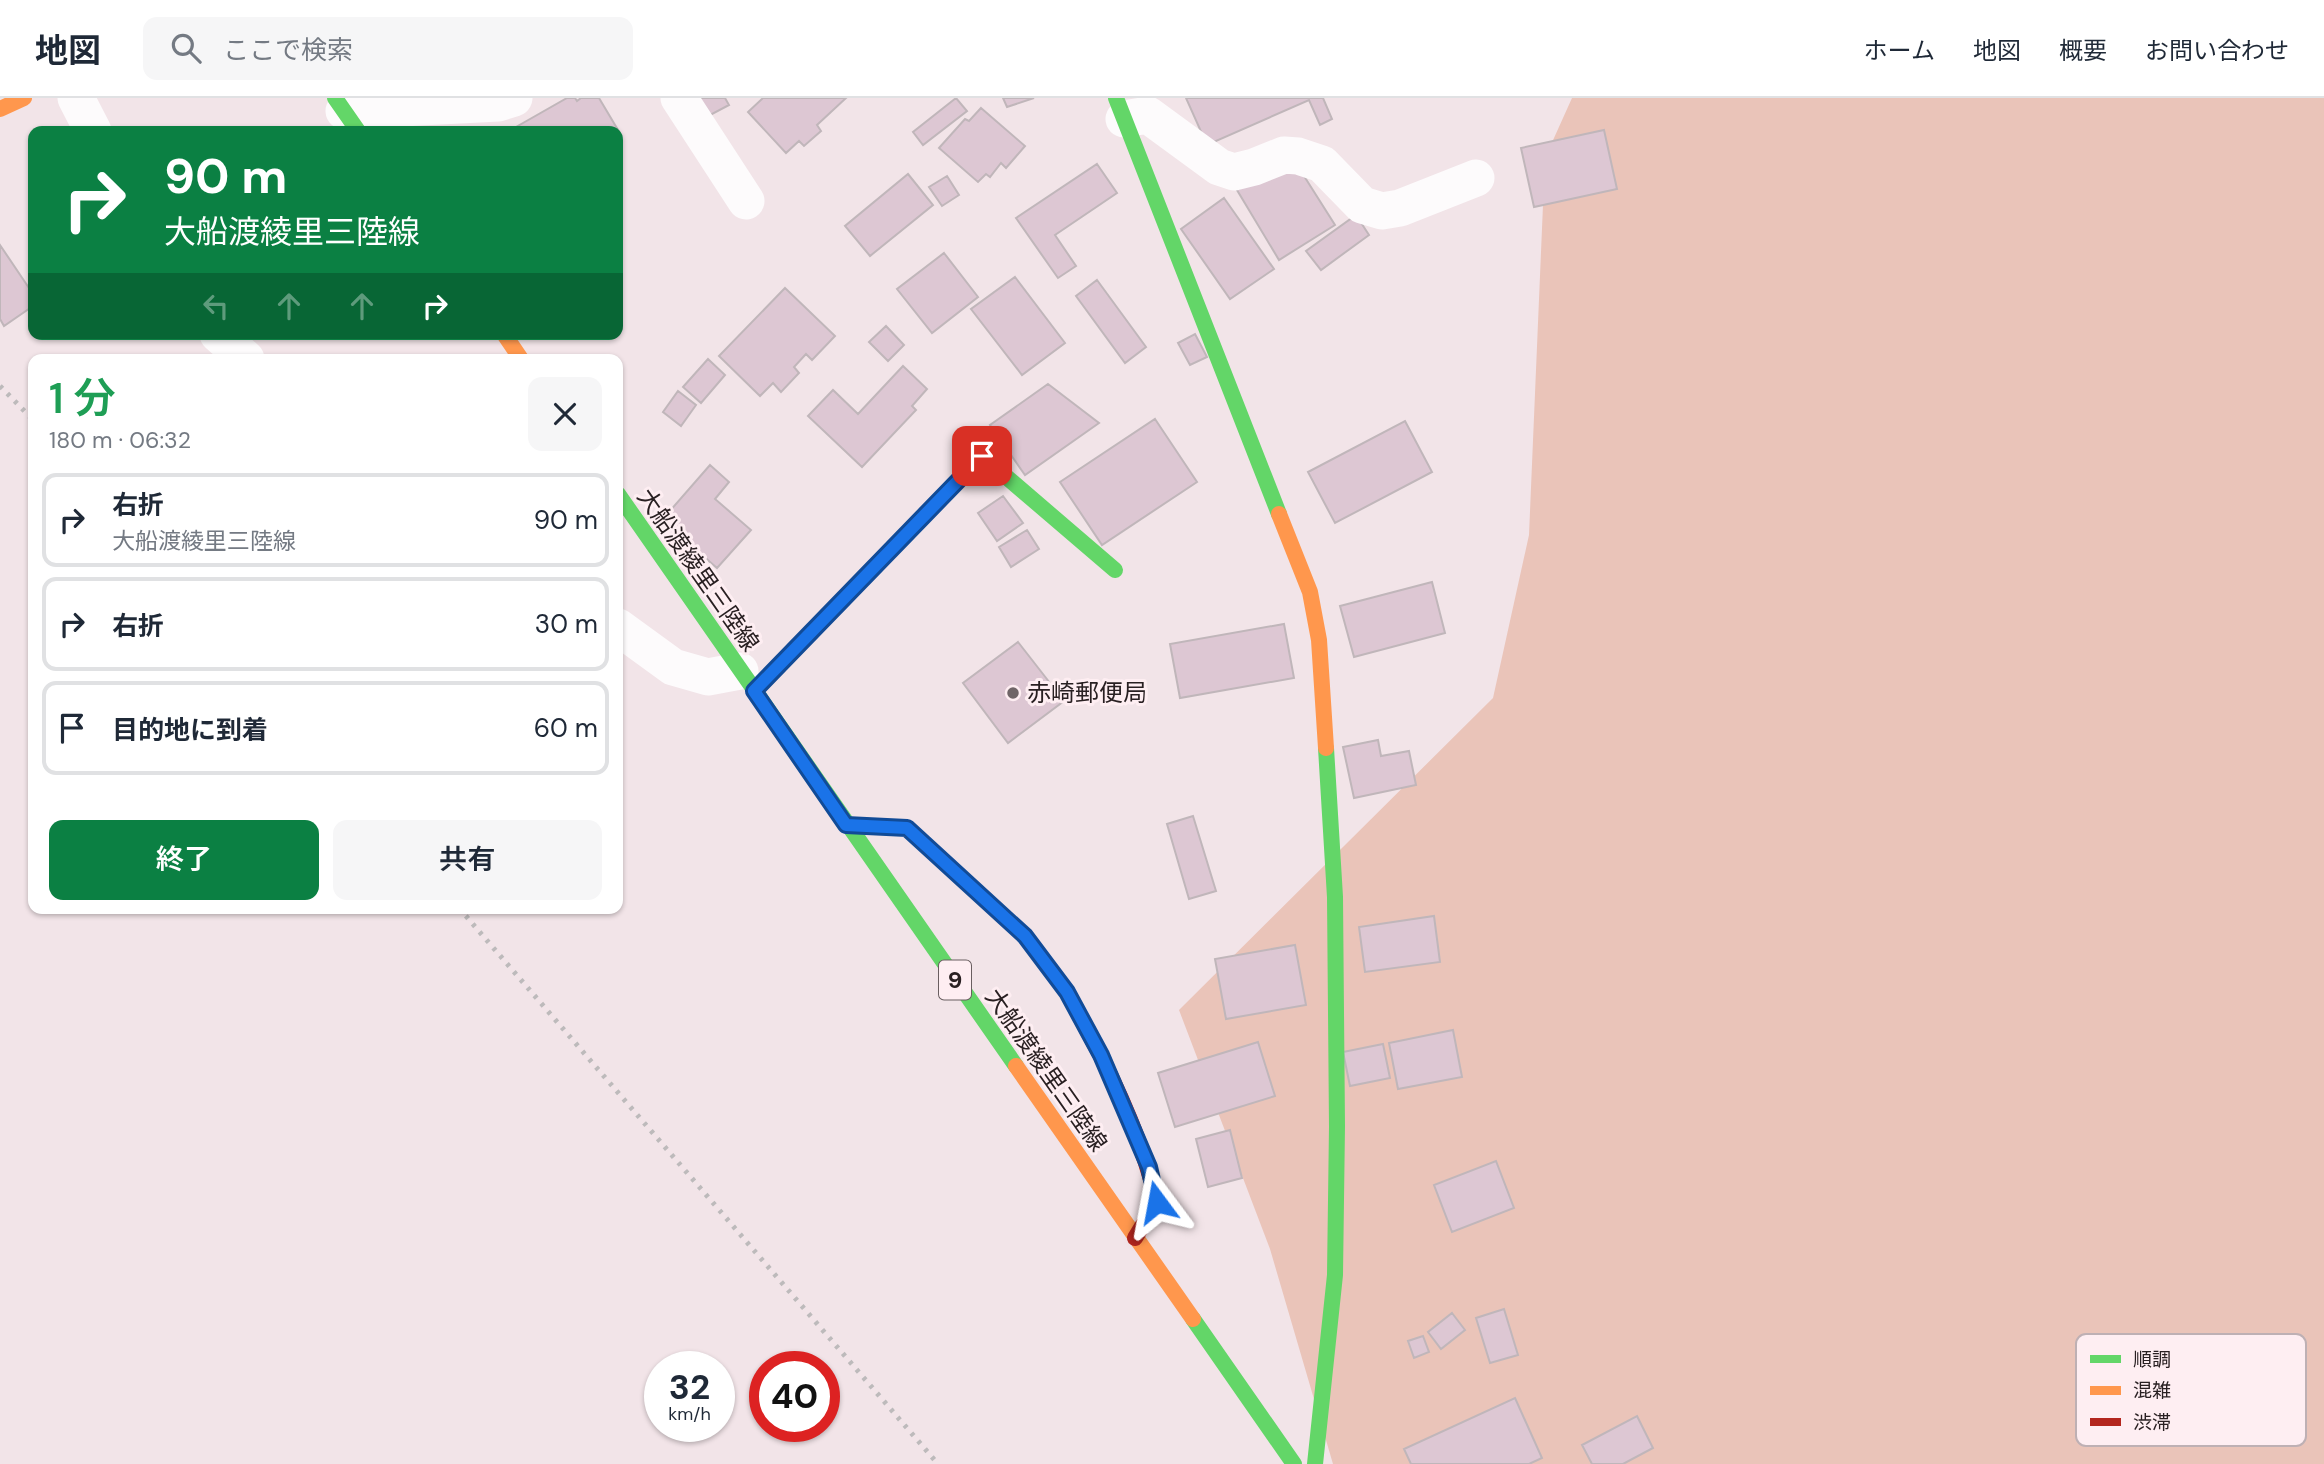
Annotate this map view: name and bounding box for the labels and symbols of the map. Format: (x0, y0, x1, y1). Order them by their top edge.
pin (952, 426, 1012, 486)
street label: 大船渡綾里三陸線 (631, 482, 766, 657)
place label: 赤崎郵便局 (1027, 677, 1147, 708)
marker: 赤崎郵便局 (1005, 685, 1021, 701)
road number: 9 (939, 960, 971, 1000)
street label: 大船渡綾里三陸線 (979, 982, 1114, 1157)
position arrow (1120, 1165, 1194, 1239)
legend (2076, 1334, 2306, 1446)
text: 順調 (2133, 1347, 2171, 1372)
speed limit sign: 40 (749, 1351, 840, 1442)
text: 混雑 (2133, 1378, 2171, 1403)
text: 渋滞 (2133, 1410, 2171, 1435)

